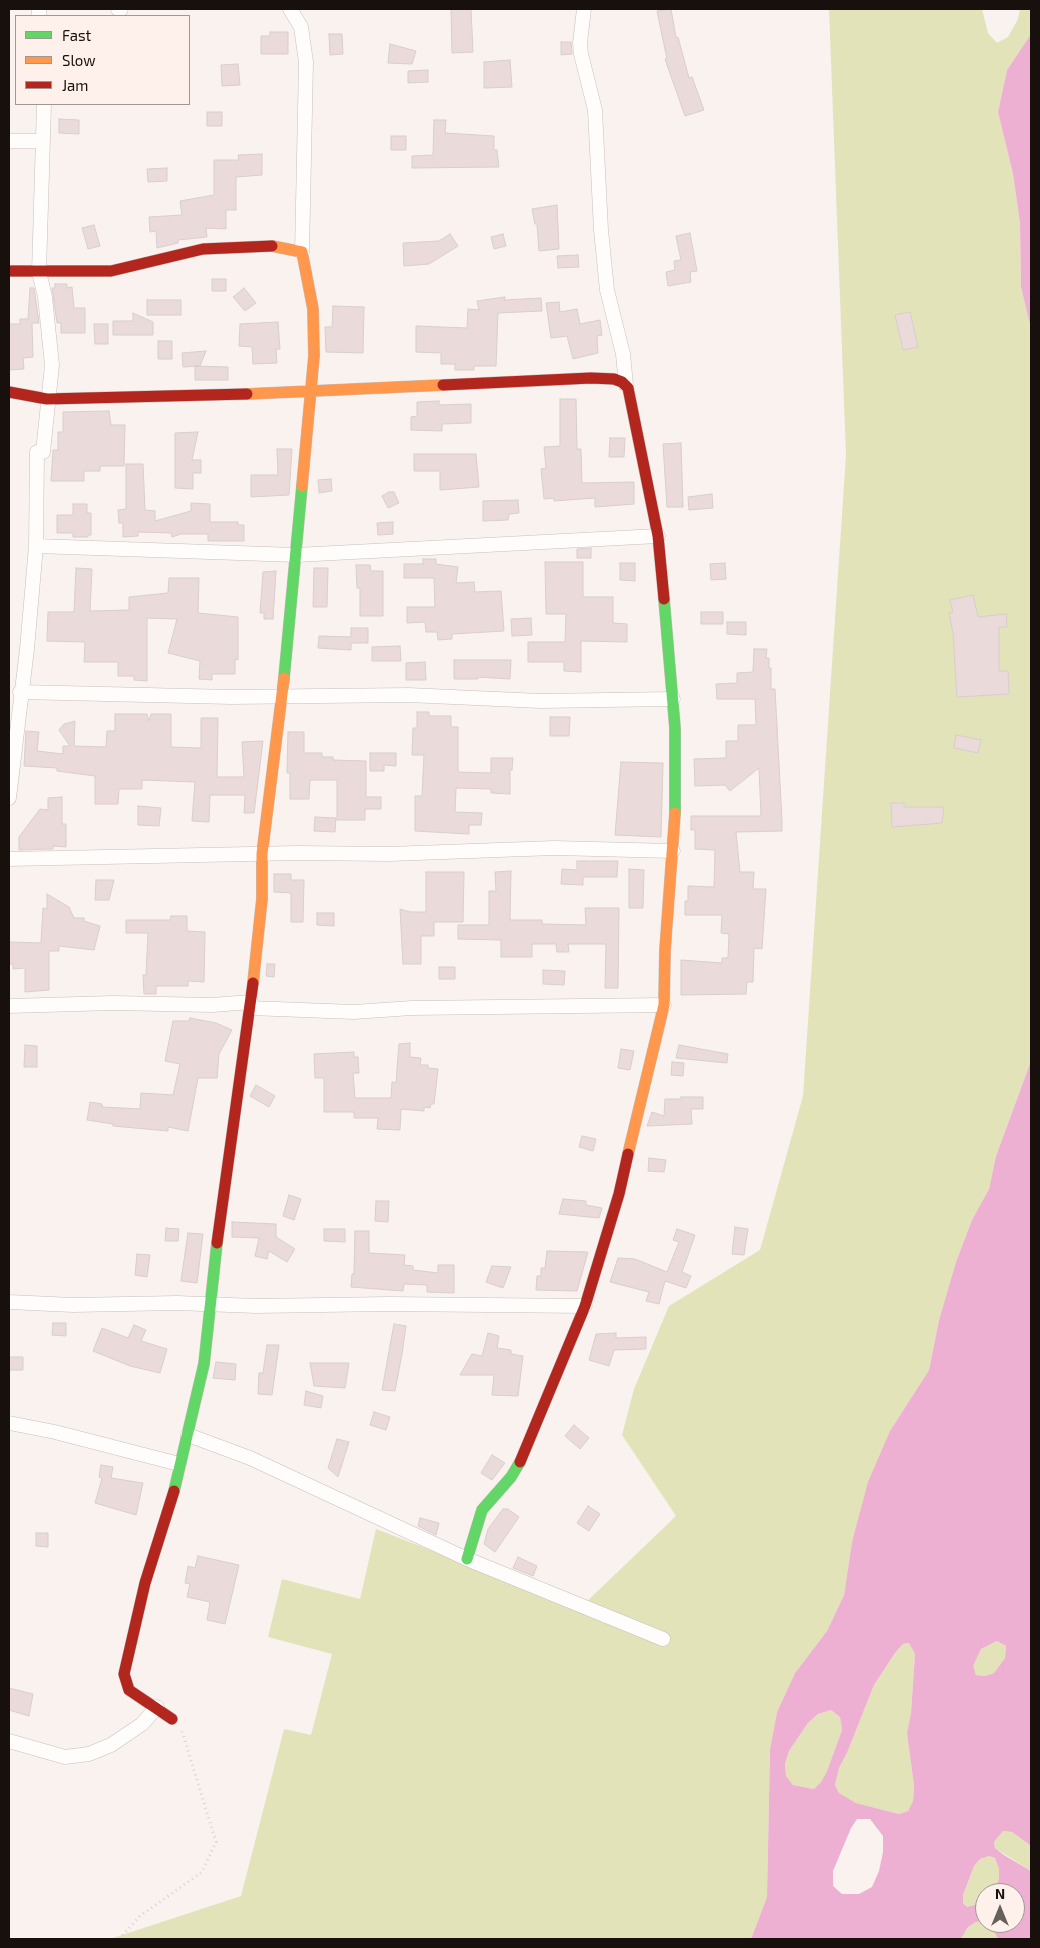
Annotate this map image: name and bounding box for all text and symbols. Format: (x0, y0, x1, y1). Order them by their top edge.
legend (15, 15, 190, 105)
text: Fast (62, 26, 91, 44)
text: Slow (62, 51, 96, 69)
text: Jam (62, 76, 88, 94)
north arrow (975, 1883, 1025, 1933)
text: N (995, 1885, 1005, 1902)

